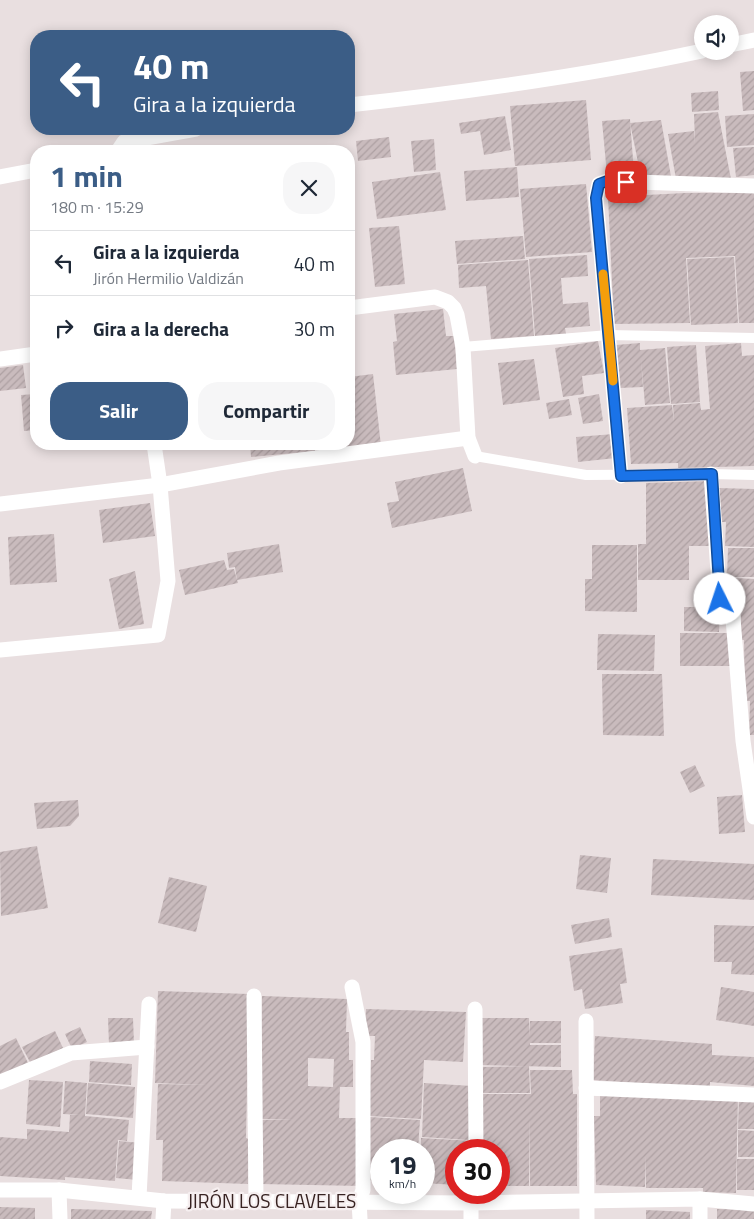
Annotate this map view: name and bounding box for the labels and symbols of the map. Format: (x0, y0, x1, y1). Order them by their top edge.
pin (605, 161, 647, 203)
position arrow (693, 572, 745, 624)
speed limit sign: 30 (445, 1139, 510, 1204)
street label: JIRÓN LOS CLAVELES (188, 1186, 356, 1215)

